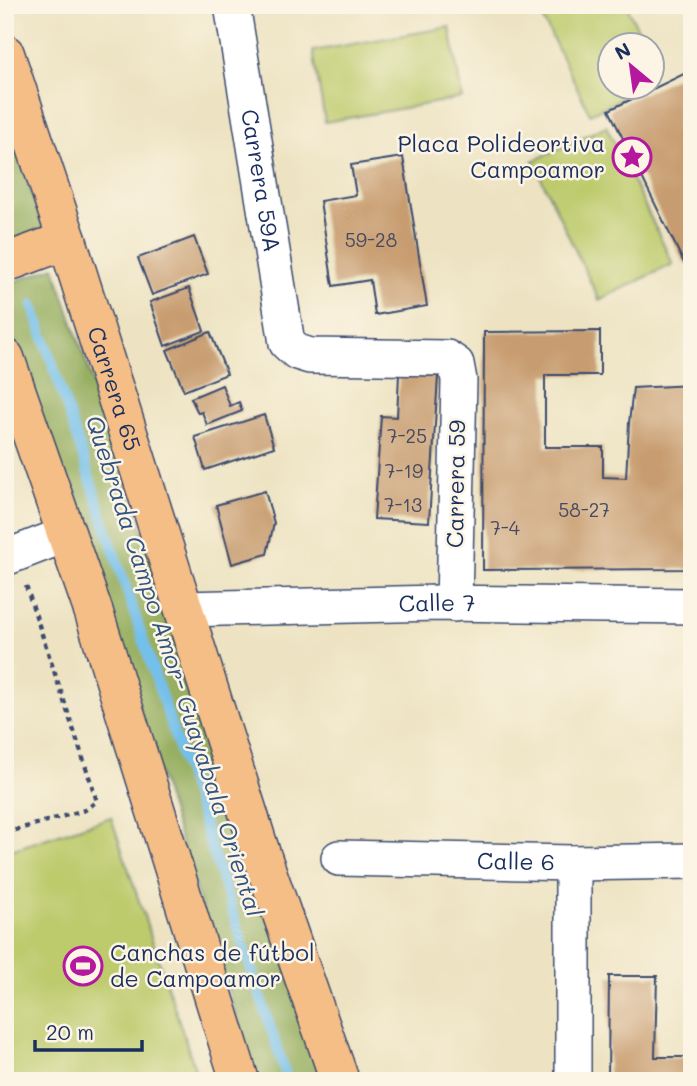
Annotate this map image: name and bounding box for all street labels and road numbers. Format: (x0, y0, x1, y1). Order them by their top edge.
street label: Carrera 59A (235, 107, 288, 254)
street label: Carrera 65 (81, 323, 149, 454)
street label: Carrera 59 (439, 420, 471, 548)
street label: Calle 7 (398, 587, 475, 618)
street label: Calle 6 (477, 845, 555, 877)

